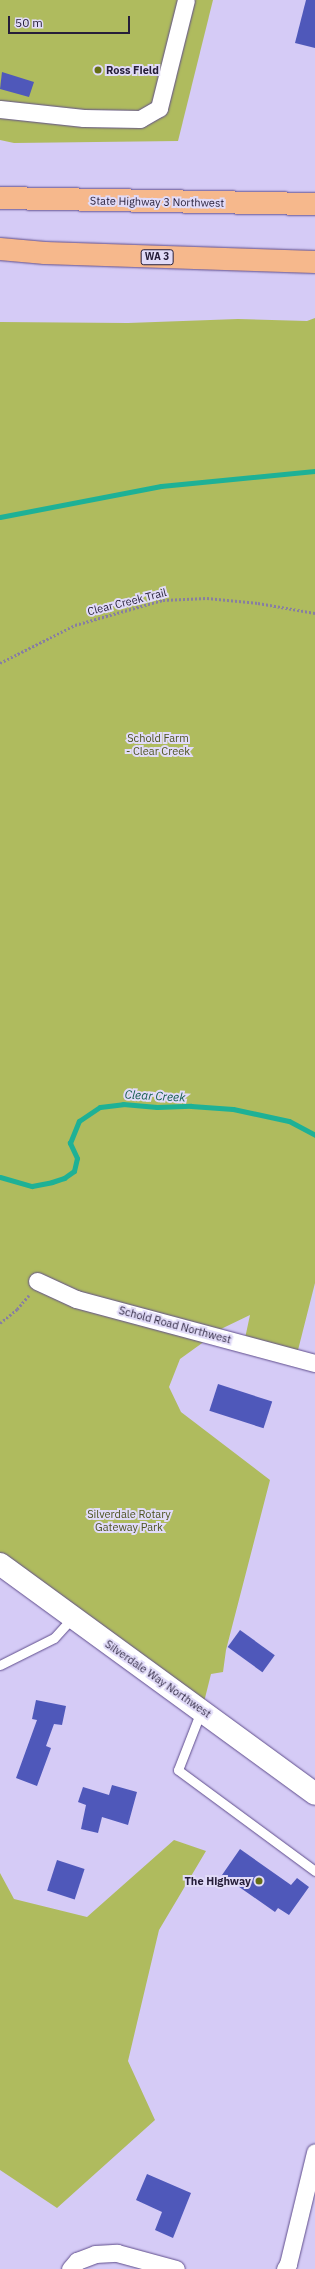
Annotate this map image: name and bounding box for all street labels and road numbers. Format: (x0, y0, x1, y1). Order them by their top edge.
street label: State Highway 3 Northwest (90, 194, 224, 210)
road number: WA 3 (140, 249, 174, 265)
street label: Clear Creek Trail (86, 586, 168, 618)
street label: Schold Road Northwest (117, 1304, 233, 1346)
street label: Silverdale Way Northwest (102, 1637, 214, 1721)

